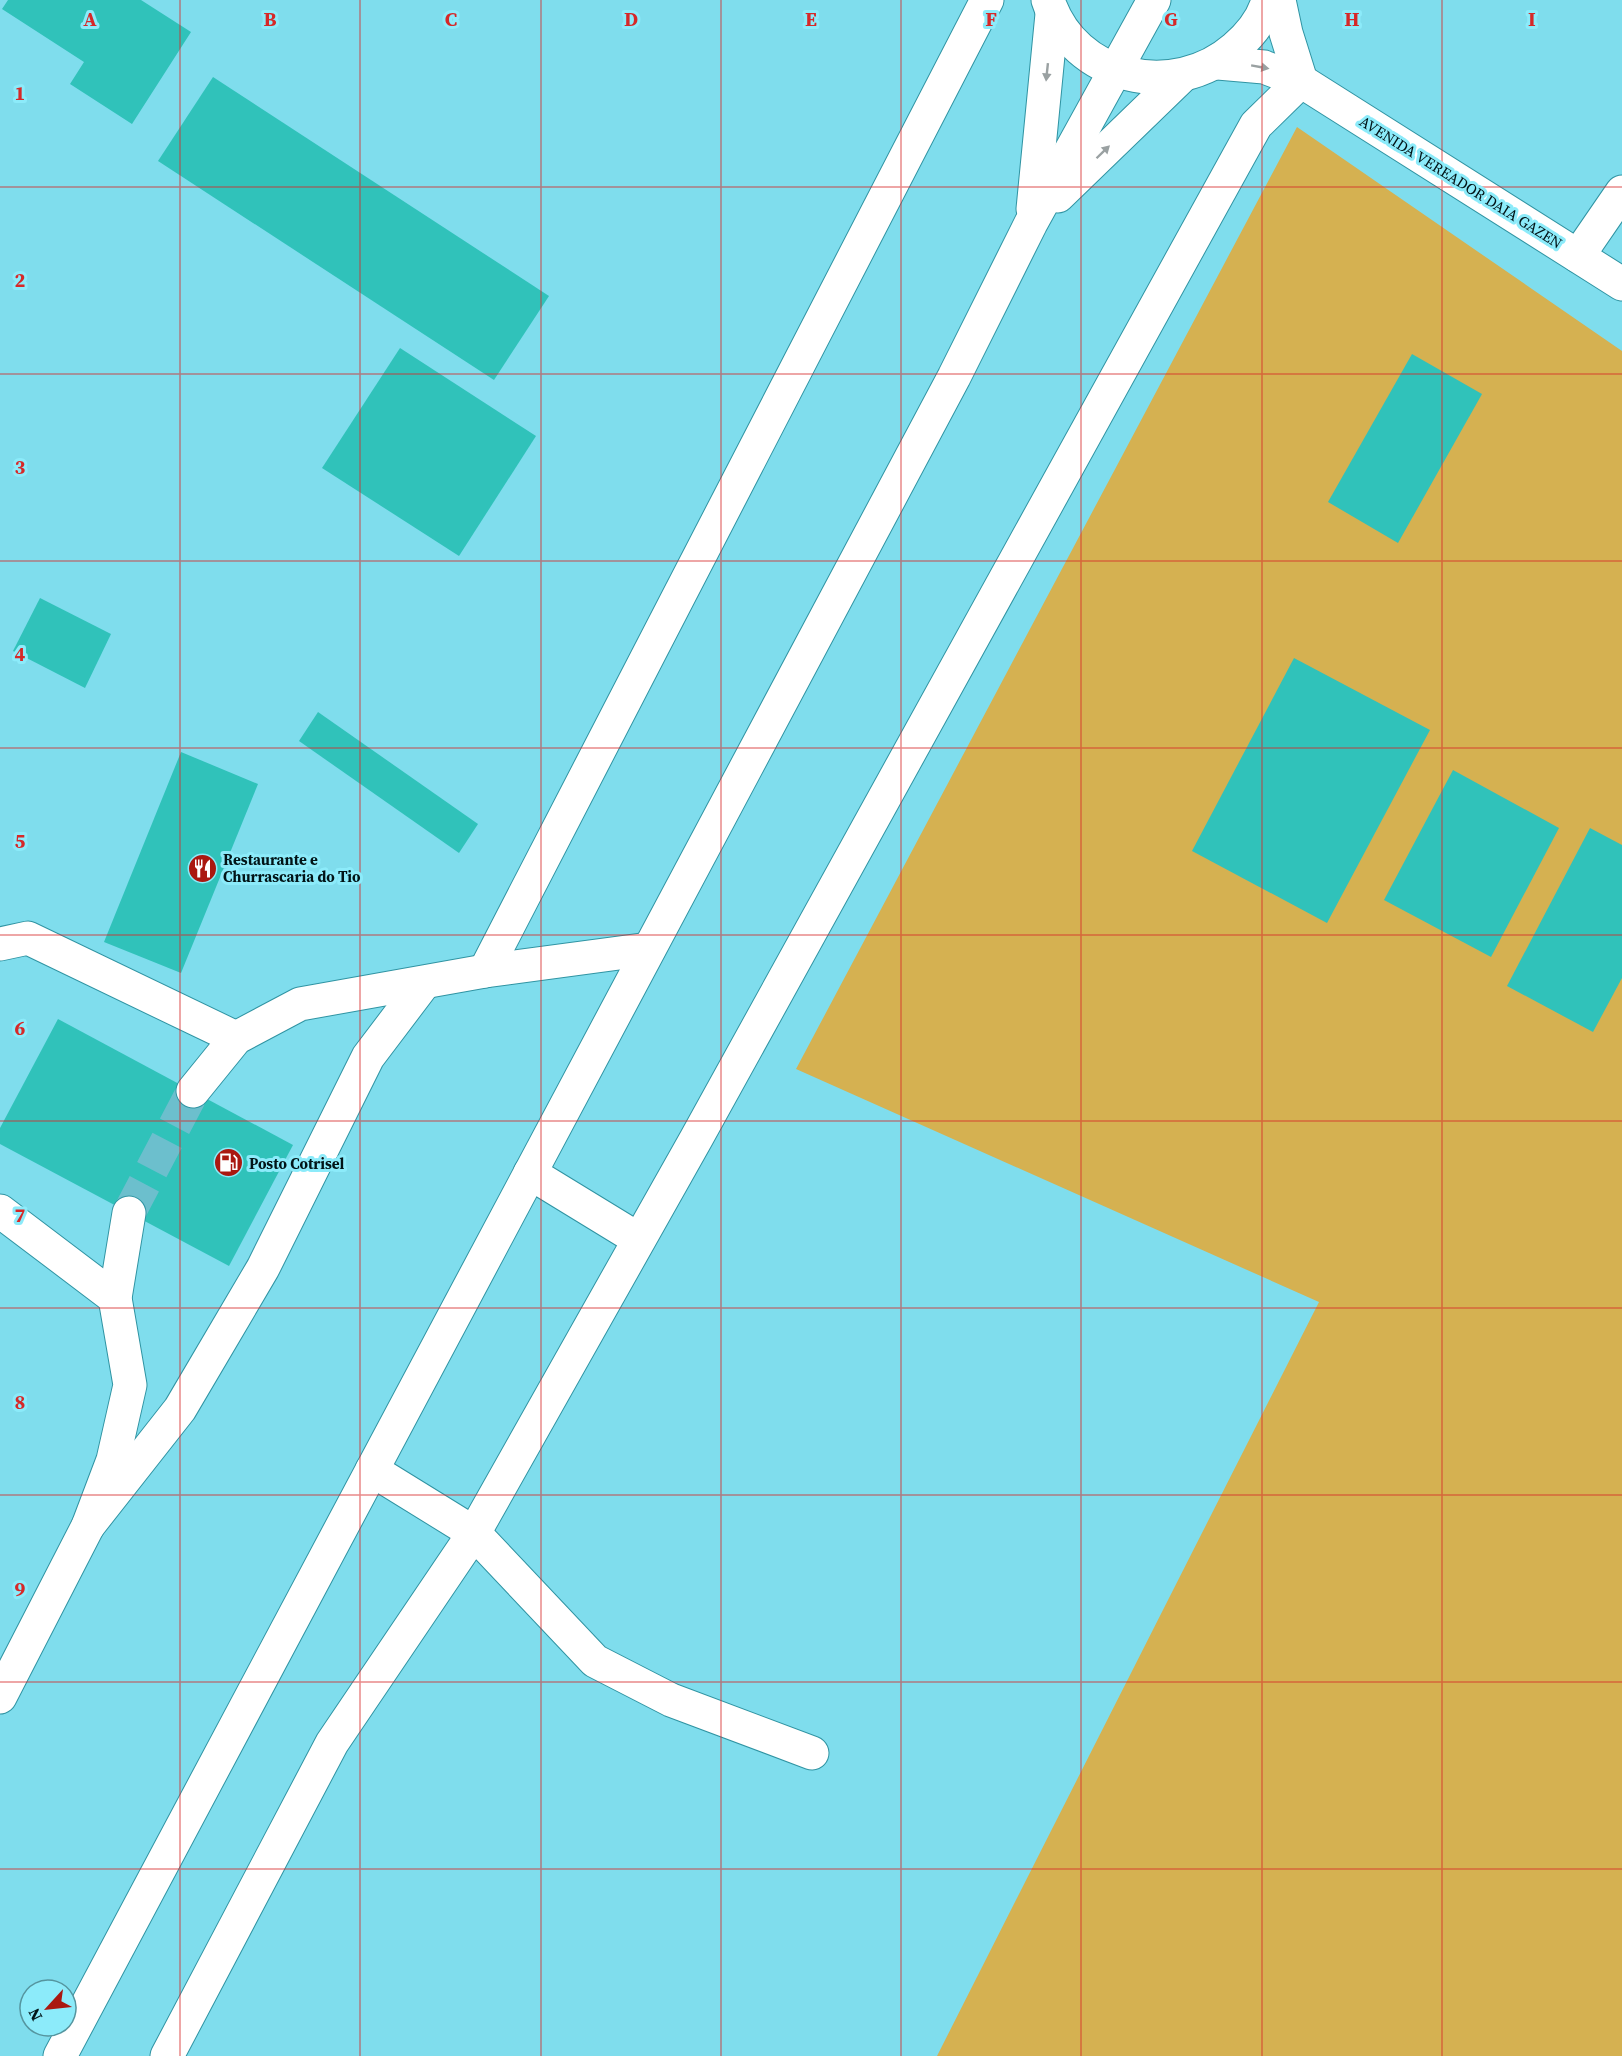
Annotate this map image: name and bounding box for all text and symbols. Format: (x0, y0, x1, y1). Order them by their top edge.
text: A (83, 5, 97, 33)
text: B (263, 5, 277, 33)
text: C (445, 5, 457, 33)
text: D (624, 5, 638, 33)
text: E (805, 5, 817, 33)
text: F (985, 5, 997, 33)
text: G (1164, 5, 1178, 33)
text: H (1344, 5, 1360, 33)
text: I (1528, 5, 1536, 33)
one-way arrow (1042, 62, 1052, 81)
one-way arrow (1251, 63, 1270, 72)
text: 1 (15, 79, 25, 107)
street label: AVENIDA VEREADOR DAIA GAZEN (1356, 111, 1566, 253)
one-way arrow (1096, 146, 1110, 160)
text: 2 (15, 266, 26, 294)
text: 3 (15, 453, 26, 481)
text: 4 (15, 640, 26, 668)
text: 5 (15, 827, 26, 855)
place label: Restaurante e Churrascaria do Tio (223, 849, 361, 887)
restaurant icon: Restaurante e Churrascaria do Tio (186, 852, 218, 884)
text: 6 (15, 1014, 26, 1042)
fuel station icon: Posto Cotrisel (212, 1147, 244, 1179)
place label: Posto Cotrisel (249, 1153, 344, 1174)
text: 7 (15, 1201, 26, 1229)
text: 8 (15, 1388, 25, 1416)
text: 9 (15, 1575, 26, 1603)
north arrow (18, 1978, 78, 2038)
text: N (22, 2004, 47, 2025)

